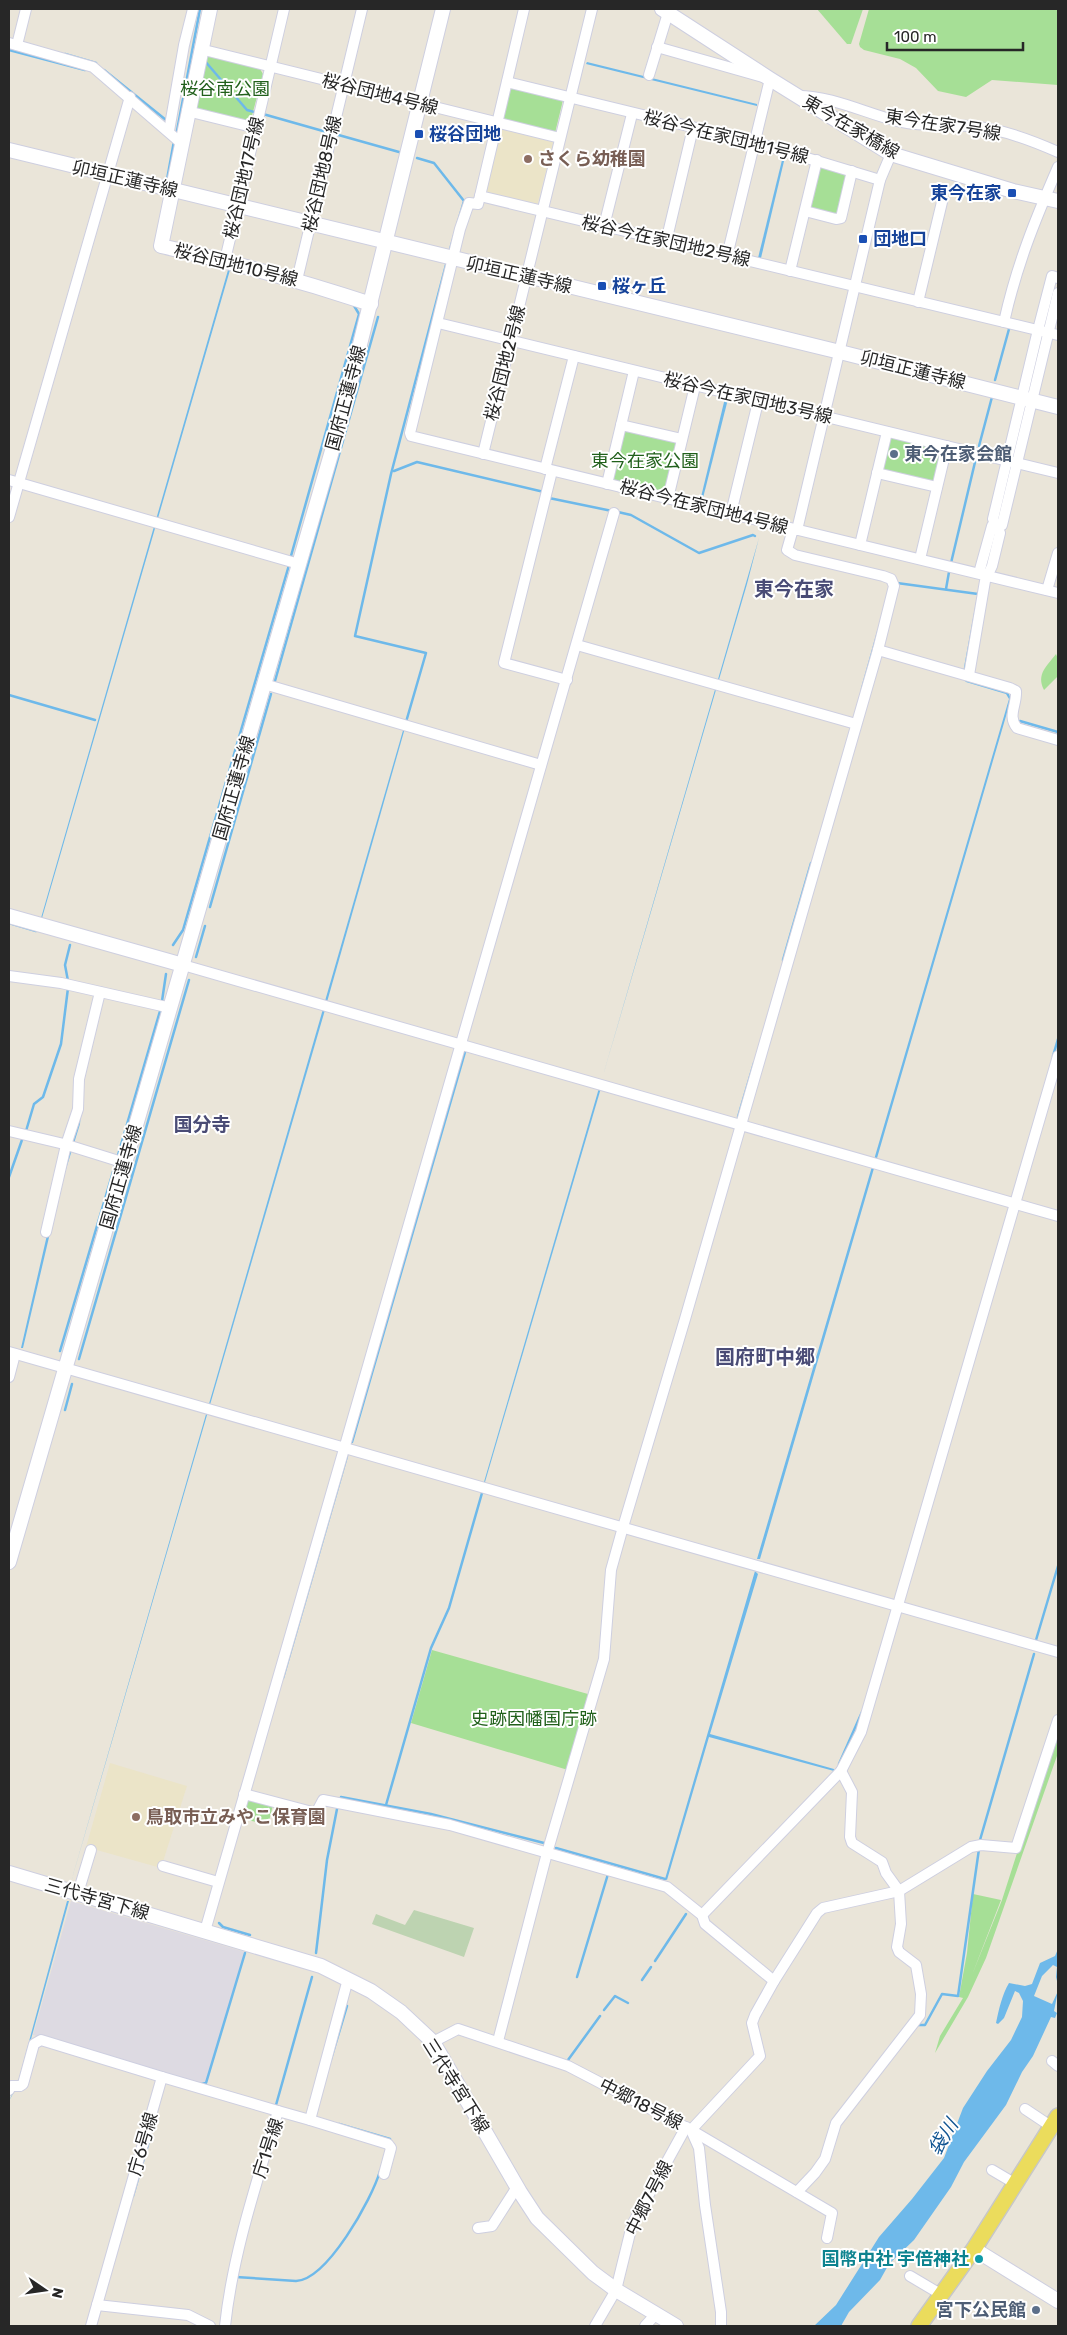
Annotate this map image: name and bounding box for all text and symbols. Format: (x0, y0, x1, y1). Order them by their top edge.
scale bar (887, 20, 1023, 52)
text: 100 m (894, 28, 936, 46)
street label: 桜谷団地4号線 (320, 69, 440, 119)
park label: 桜谷南公園 (180, 78, 270, 100)
street label: 東今在家橋線 (799, 90, 903, 164)
street label: 東今在家7号線 (883, 105, 1003, 145)
street label: 桜谷今在家団地1号線 (641, 106, 811, 168)
street label: 桜谷団地8号線 (298, 113, 346, 235)
street label: 桜谷団地17号線 (219, 115, 269, 241)
place label: 桜谷団地 (429, 123, 501, 145)
marker: 桜谷団地 (413, 128, 425, 140)
place label: さくら幼稚園 (538, 148, 646, 170)
marker: さくら幼稚園 (522, 153, 534, 165)
street label: 卯垣正蓮寺線 (70, 156, 180, 202)
place label: 東今在家 (930, 182, 1002, 204)
marker: 東今在家 (1006, 187, 1018, 199)
street label: 桜谷今在家団地2号線 (579, 211, 753, 271)
place label: 団地口 (873, 228, 927, 250)
marker: 団地口 (857, 233, 869, 245)
street label: 桜谷団地10号線 (172, 239, 300, 291)
street label: 卯垣正蓮寺線 (464, 252, 574, 298)
place label: 桜ヶ丘 (612, 275, 666, 297)
marker: 桜ヶ丘 (596, 280, 608, 292)
street label: 桜谷団地2号線 (480, 303, 530, 423)
street label: 国府正蓮寺線 (321, 343, 371, 453)
street label: 卯垣正蓮寺線 (858, 346, 968, 394)
street label: 桜谷今在家団地3号線 (661, 368, 835, 428)
place label: 東今在家会館 (904, 443, 1012, 465)
marker: 東今在家会館 (888, 448, 900, 460)
park label: 東今在家公園 (591, 450, 699, 472)
street label: 桜谷今在家団地4号線 (617, 475, 791, 539)
district label: 東今在家 (754, 577, 834, 601)
street label: 国府正蓮寺線 (209, 733, 259, 843)
district label: 国分寺 (173, 1113, 231, 1136)
street label: 国府正蓮寺線 (96, 1122, 146, 1232)
district label: 国府町中郷 (715, 1345, 815, 1369)
park label: 史跡因幡国庁跡 (471, 1708, 597, 1730)
place label: 鳥取市立みやこ保育園 (146, 1806, 326, 1828)
marker: 鳥取市立みやこ保育園 (130, 1811, 142, 1823)
street label: 三代寺宮下線 (42, 1874, 152, 1924)
street label: 三代寺宮下線 (418, 2034, 494, 2138)
street label: 中郷18号線 (595, 2074, 687, 2134)
street label: 庁6号線 (123, 2110, 163, 2178)
water label: 袋川 (923, 2113, 964, 2159)
street label: 庁1号線 (248, 2115, 288, 2181)
street label: 中郷7号線 (621, 2157, 677, 2239)
place label: 国幣中社 宇倍神社 (821, 2248, 969, 2270)
marker: 国幣中社 宇倍神社 (973, 2253, 985, 2265)
north arrow (20, 2265, 70, 2315)
text: N (48, 2286, 67, 2300)
place label: 宮下公民館 (936, 2299, 1026, 2321)
marker: 宮下公民館 (1030, 2304, 1042, 2316)

